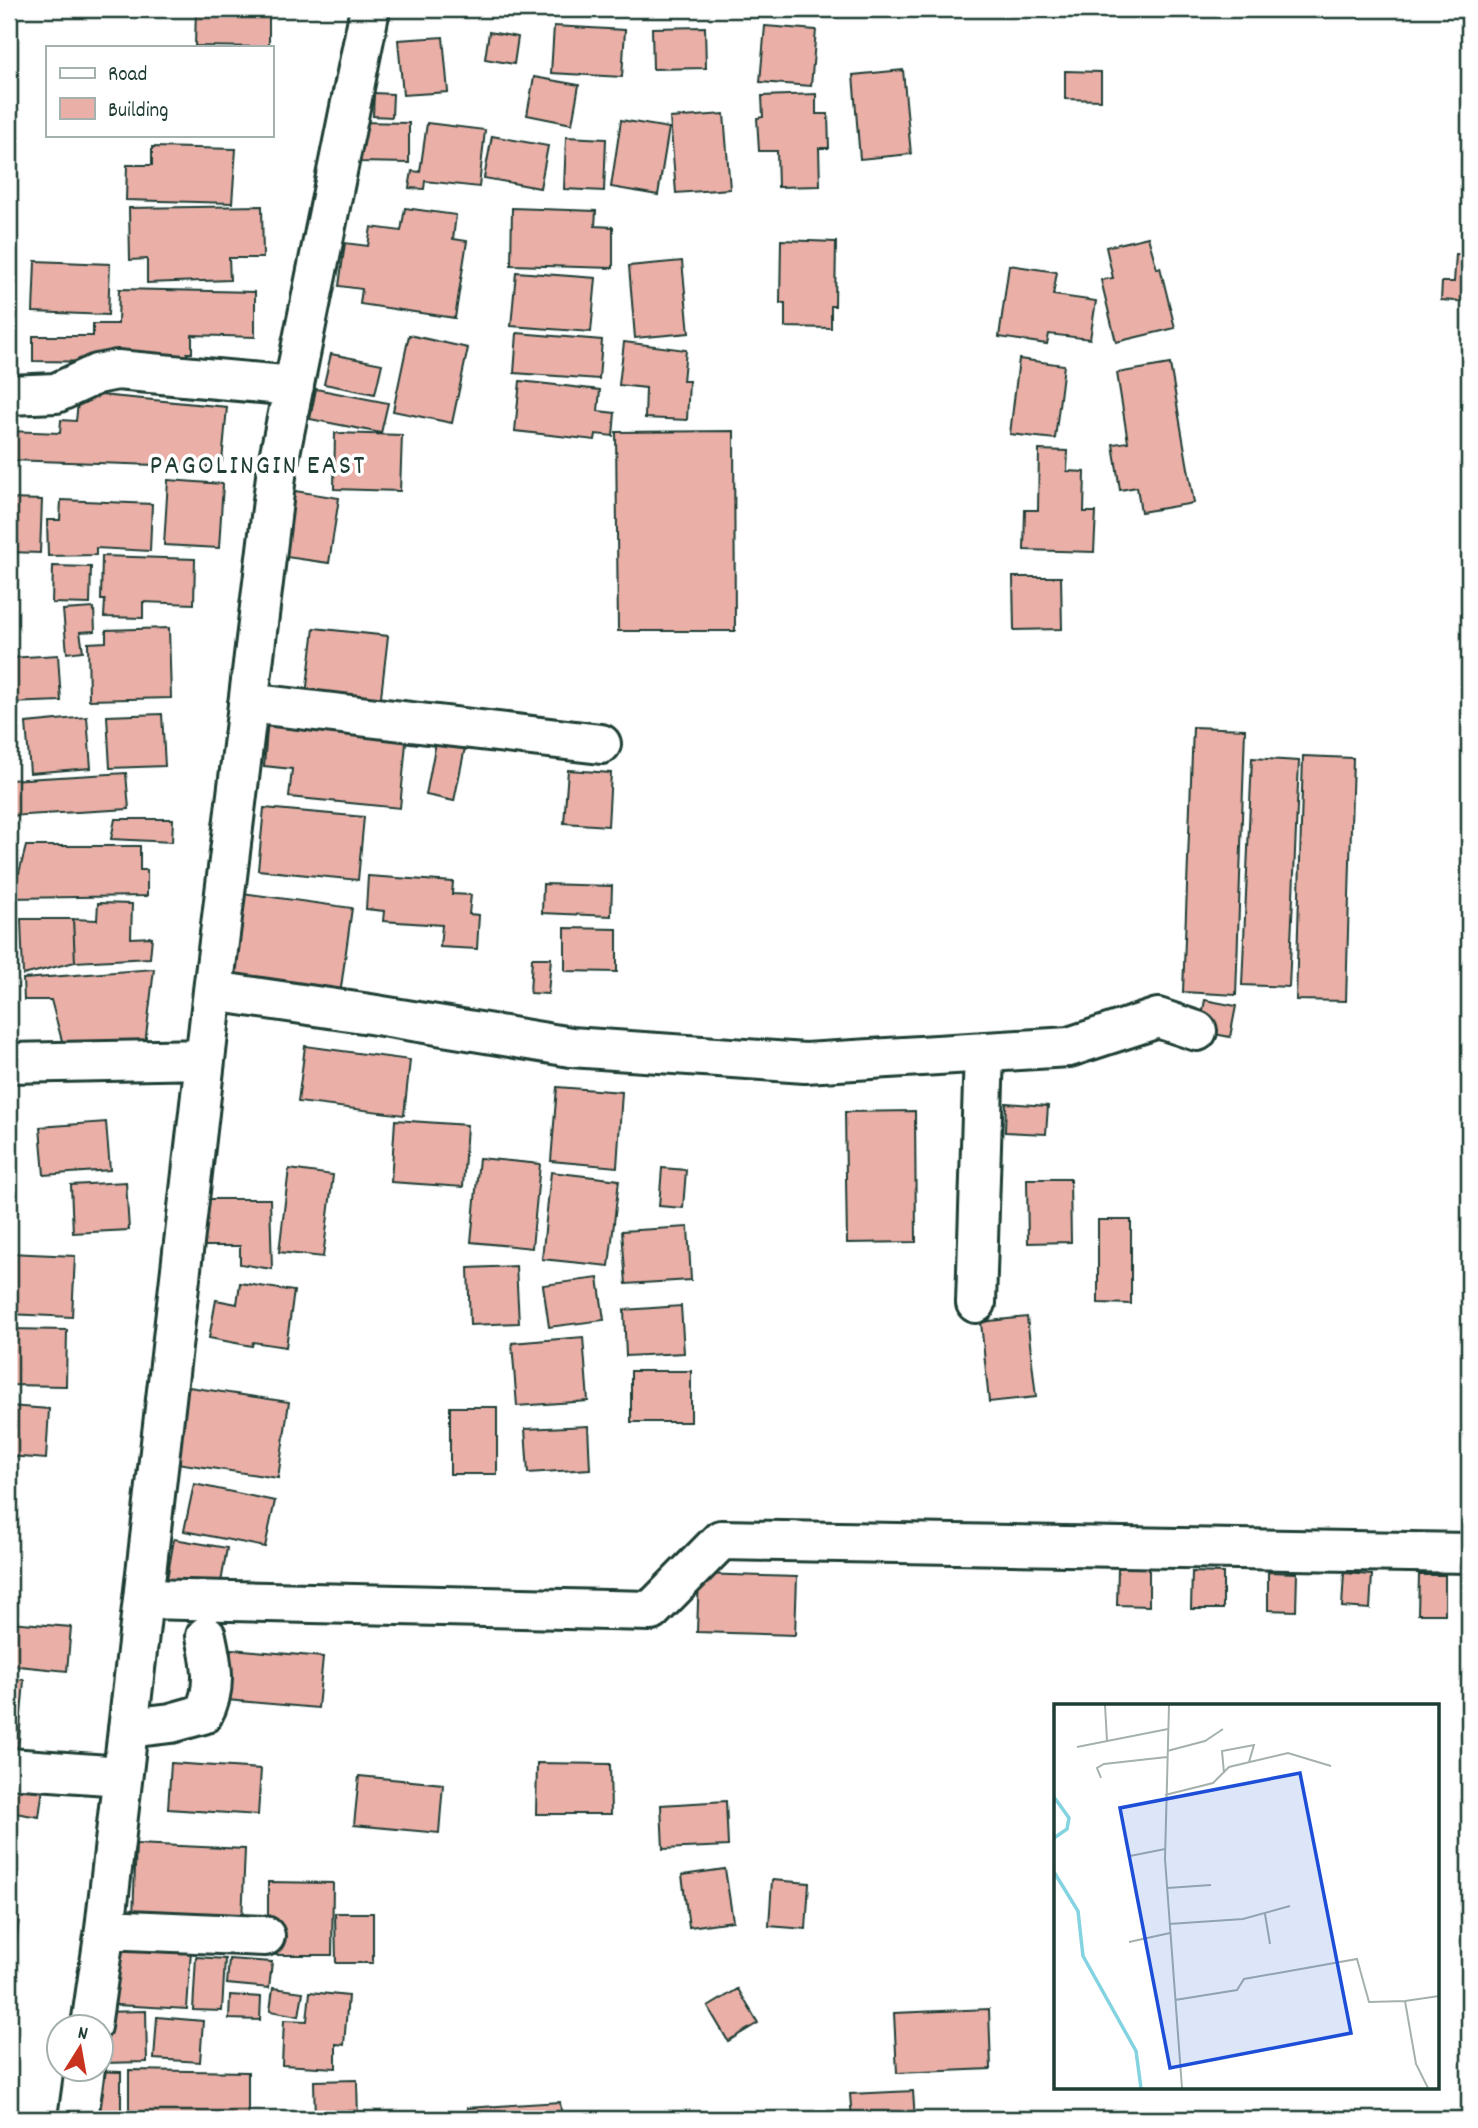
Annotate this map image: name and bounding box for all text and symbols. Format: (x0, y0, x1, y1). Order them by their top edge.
legend (46, 46, 273, 136)
text: Road (108, 61, 147, 91)
text: Building (108, 97, 168, 127)
district label: PAGOLINGIN EAST (150, 448, 366, 488)
inset map (1054, 1704, 1440, 2090)
north arrow (46, 2012, 116, 2082)
text: N (75, 2021, 90, 2049)

